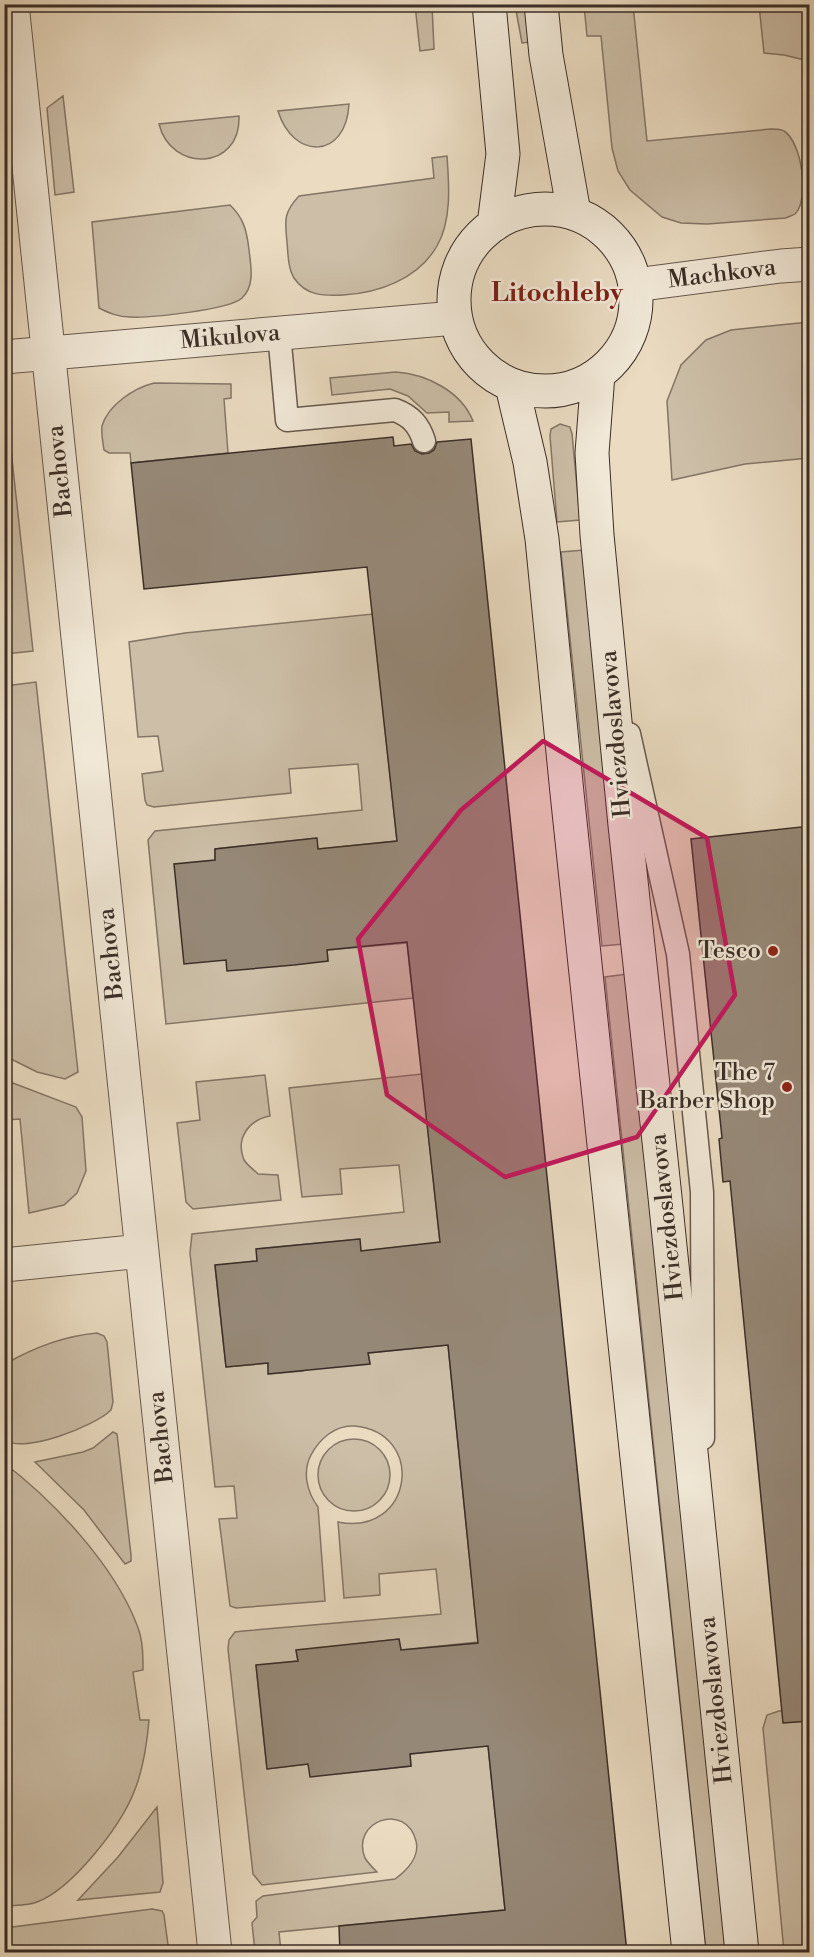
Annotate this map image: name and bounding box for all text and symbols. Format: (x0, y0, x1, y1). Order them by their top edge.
street label: Machkova (666, 252, 779, 296)
district label: Litochleby (491, 277, 624, 309)
street label: Mikulova (179, 318, 282, 356)
street label: Bachova (40, 423, 80, 519)
street label: Hviezdoslavova (594, 648, 638, 819)
street label: Bachova (91, 906, 131, 1002)
place label: Tesco (698, 936, 761, 966)
marker: Tesco (766, 944, 780, 958)
place label: The 7 Barber Shop (638, 1058, 775, 1116)
marker: The 7 Barber Shop (780, 1080, 794, 1094)
street label: Hviezdoslavova (643, 1131, 691, 1302)
street label: Bachova (141, 1389, 181, 1485)
street label: Hviezdoslavova (692, 1614, 740, 1785)

